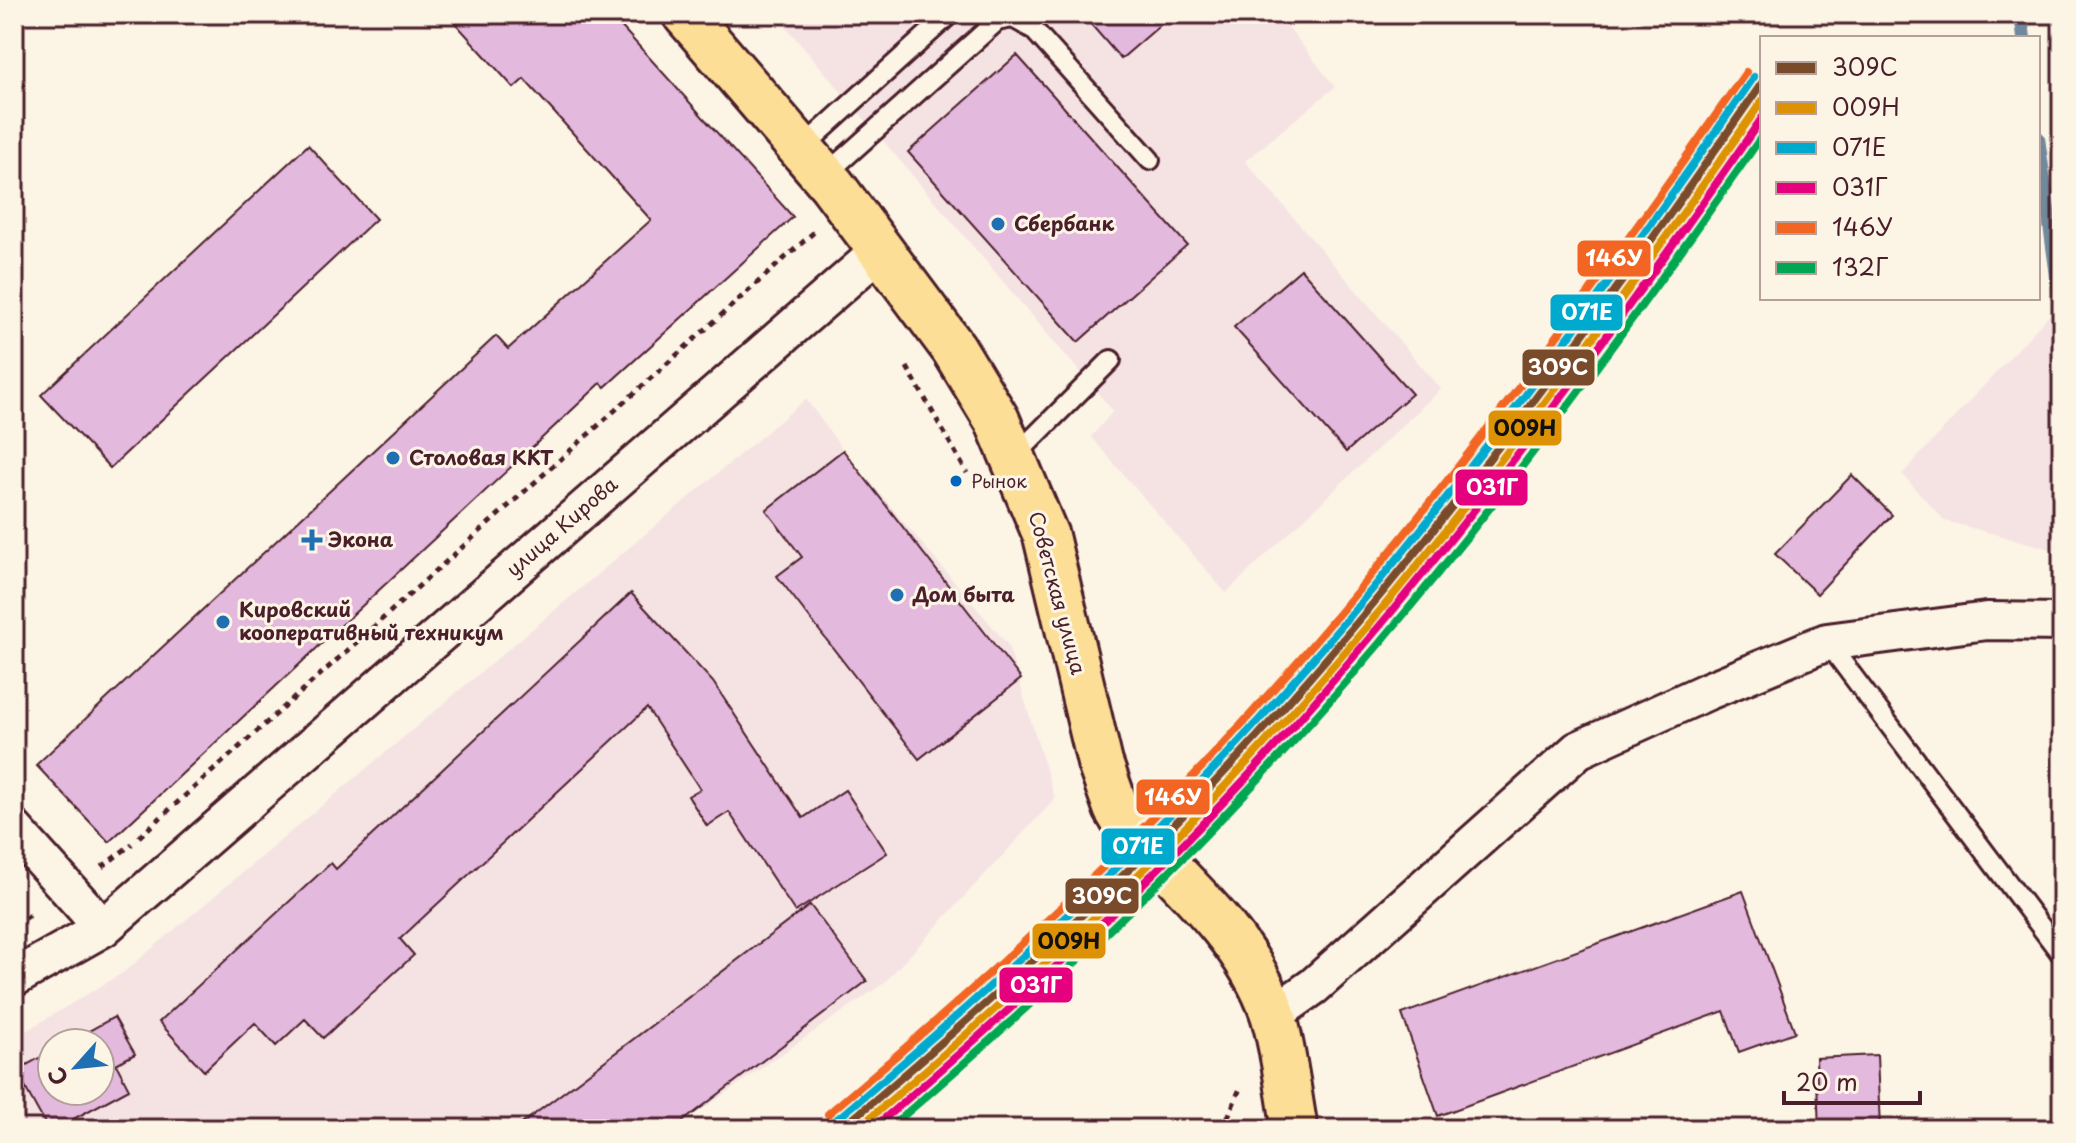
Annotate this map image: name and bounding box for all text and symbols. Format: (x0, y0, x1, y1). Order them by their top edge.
legend (1760, 36, 2040, 300)
text: 309С (1832, 48, 1898, 84)
text: 009Н (1832, 88, 1900, 124)
text: 071Е (1832, 128, 1886, 164)
text: 031Г (1832, 168, 1888, 204)
place label: Сбербанк (1014, 208, 1115, 238)
text: 146У (1832, 208, 1893, 244)
marker: Сбербанк (989, 215, 1007, 233)
line badge: 146У (1576, 239, 1652, 278)
text: 146У (1585, 240, 1644, 273)
text: 132Г (1832, 248, 1889, 284)
line badge: 071Е (1549, 293, 1624, 332)
text: 071Е (1561, 294, 1613, 327)
line badge: 309С (1521, 348, 1596, 387)
text: 309С (1528, 349, 1588, 382)
line badge: 009Н (1487, 409, 1563, 447)
text: 009Н (1494, 410, 1556, 443)
place label: Столовая ККТ (409, 442, 554, 472)
marker: Столовая ККТ (384, 449, 402, 467)
place label: Рынок (971, 467, 1027, 494)
line badge: 031Г (1454, 468, 1529, 507)
street label: улица Кирова (499, 469, 624, 583)
text: 031Г (1466, 469, 1519, 502)
marker: Рынок (948, 473, 964, 489)
street label: Советская улица (1022, 508, 1094, 678)
place label: Экона (328, 524, 394, 554)
marker: Экона (303, 531, 321, 549)
place label: Дом быта (912, 579, 1015, 609)
marker: Дом быта (888, 586, 906, 604)
place label: Кировский кооперативный техникум (239, 594, 504, 647)
marker: Кировский кооперативный техникум (214, 613, 232, 631)
line badge: 146У (1135, 778, 1211, 816)
text: 146У (1144, 779, 1203, 812)
line badge: 071Е (1100, 827, 1176, 866)
text: 071Е (1112, 828, 1164, 861)
line badge: 309С (1064, 877, 1140, 915)
text: 309С (1072, 878, 1132, 911)
line badge: 009Н (1031, 922, 1107, 960)
text: 009Н (1038, 923, 1100, 956)
line badge: 031Г (998, 966, 1074, 1004)
text: 031Г (1010, 967, 1063, 1000)
north arrow (36, 1027, 116, 1107)
scale bar (1784, 1055, 1920, 1105)
text: С (38, 1062, 75, 1092)
text: 20 m (1796, 1063, 1858, 1099)

